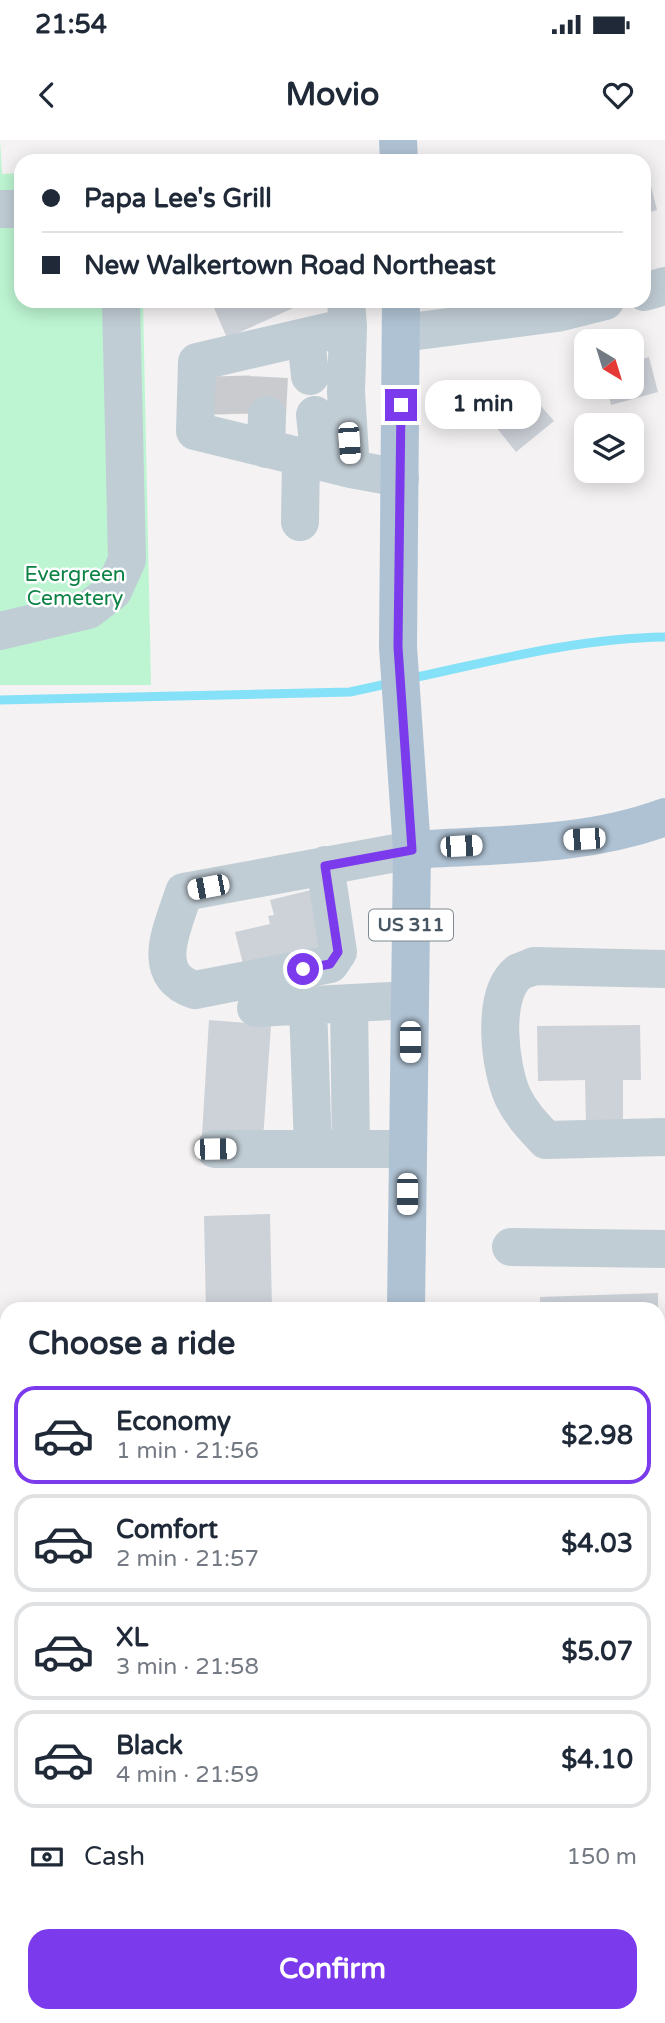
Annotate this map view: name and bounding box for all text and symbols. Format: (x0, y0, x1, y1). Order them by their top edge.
text: 21:54 (35, 9, 107, 40)
icon: back (28, 76, 66, 114)
text: Movio (285, 76, 380, 114)
icon: heart (599, 76, 637, 114)
text: Papa Lee's Grill (84, 183, 272, 214)
text: New Walkertown Road Northeast (84, 250, 496, 281)
north arrow (574, 329, 644, 399)
map controls (574, 329, 644, 483)
callout: 1 min (426, 380, 541, 430)
route end (385, 389, 417, 421)
text: 1 min (452, 390, 514, 418)
button: layers (574, 413, 644, 483)
car (338, 421, 361, 465)
park label: Evergreen Cemetery (24, 562, 126, 611)
car (563, 827, 606, 851)
car (440, 834, 483, 858)
car (186, 873, 231, 901)
road number: US 311 (369, 910, 453, 940)
route start (287, 953, 319, 985)
car (400, 1021, 421, 1063)
car (194, 1138, 237, 1160)
car (397, 1173, 418, 1215)
text: Choose a ride (28, 1325, 235, 1363)
icon: car (32, 1404, 95, 1467)
text: Economy (116, 1406, 231, 1437)
text: $2.98 (561, 1420, 633, 1451)
text: 1 min · 21:56 (116, 1437, 259, 1465)
icon: car (32, 1512, 95, 1575)
text: Comfort (116, 1514, 218, 1545)
text: $4.03 (561, 1528, 633, 1559)
text: 2 min · 21:57 (116, 1545, 259, 1573)
icon: car (32, 1620, 95, 1683)
text: XL (116, 1622, 148, 1653)
text: $5.07 (561, 1636, 633, 1667)
text: 3 min · 21:58 (116, 1653, 259, 1681)
icon: car (32, 1728, 95, 1791)
text: Black (116, 1730, 183, 1761)
text: $4.10 (561, 1744, 633, 1775)
text: 4 min · 21:59 (116, 1761, 259, 1789)
icon: cash (28, 1838, 66, 1876)
text: Cash (84, 1841, 145, 1872)
text: 150 m (567, 1843, 637, 1871)
button: Confirm (28, 1929, 637, 2009)

